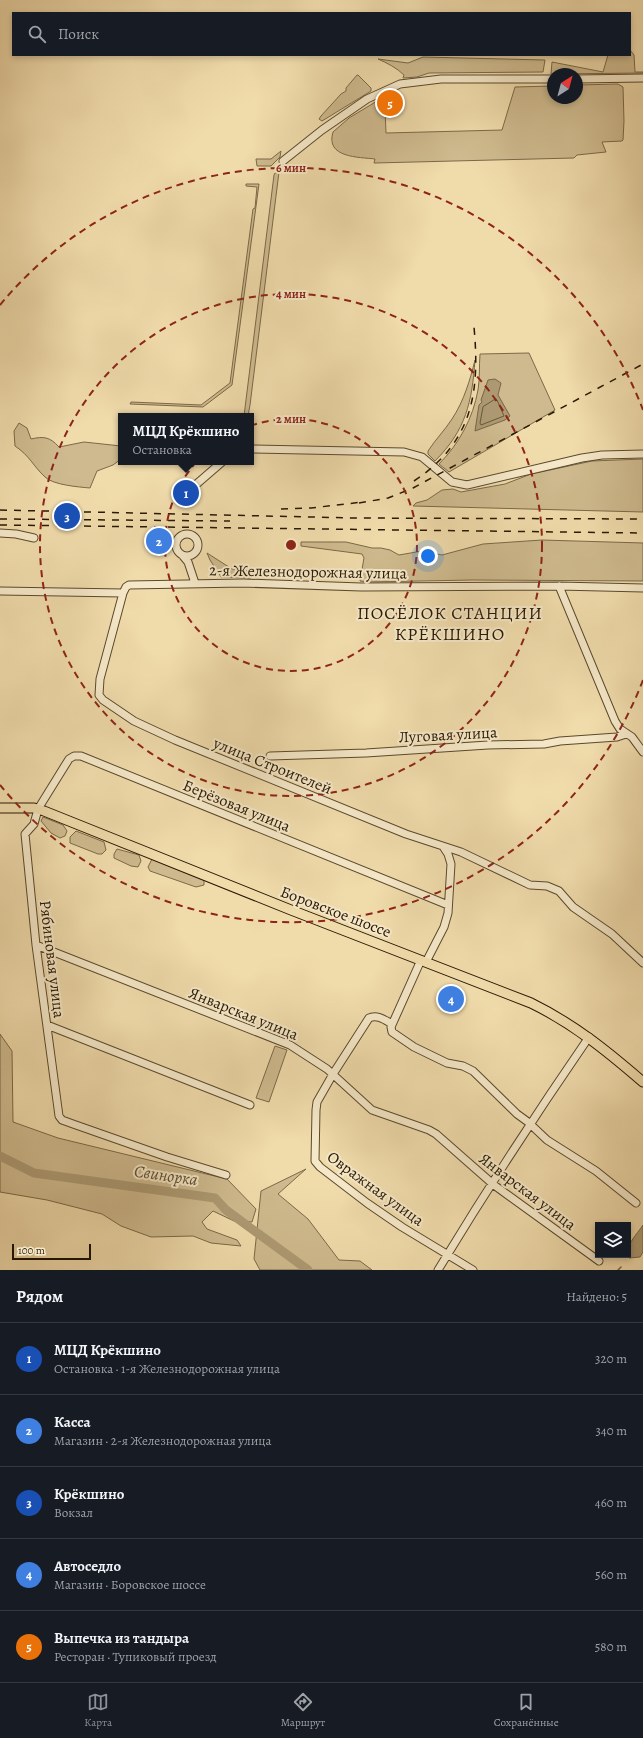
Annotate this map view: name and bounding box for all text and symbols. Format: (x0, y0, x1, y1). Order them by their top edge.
search box (12, 12, 631, 56)
icon: search (26, 23, 48, 45)
text: Поиск (58, 24, 99, 44)
north arrow (547, 68, 583, 104)
pin: 5 (377, 88, 403, 118)
text: 6 мин (276, 160, 306, 176)
text: 4 мин (276, 286, 306, 302)
text: 2 мин (276, 411, 306, 427)
popup (118, 413, 254, 465)
text: МЦД Крёкшино (133, 421, 239, 441)
text: Остановка (133, 441, 192, 458)
pin: 1 (173, 478, 199, 508)
pin: 3 (54, 501, 80, 531)
pin: 2 (146, 526, 172, 556)
centre of rings (284, 538, 298, 552)
your location (418, 546, 438, 566)
street label: 2-я Железнодорожная улица (209, 559, 408, 585)
district label: ПОСЁЛОК СТАНЦИИ КРЁКШИНО (357, 601, 543, 646)
street label: Луговая улица (398, 721, 499, 749)
street label: улица Строителей (209, 732, 335, 800)
street label: Берёзовая улица (180, 774, 294, 838)
street label: Боровское шоссе (277, 881, 394, 943)
street label: Рябиновая улица (34, 899, 70, 1020)
street label: Январская улица (186, 982, 302, 1046)
pin: 4 (438, 984, 464, 1014)
street label: Овражная улица (322, 1146, 429, 1232)
street label: Январская улица (474, 1148, 581, 1236)
water label: Свинорка (133, 1160, 199, 1191)
map controls (595, 1222, 631, 1258)
button: layers (595, 1222, 631, 1258)
scale bar (12, 1242, 91, 1261)
text: 100 m (18, 1243, 45, 1258)
text: Рядом (16, 1285, 63, 1308)
text: Найдено: 5 (566, 1288, 627, 1305)
text: МЦД Крёкшино (54, 1340, 161, 1360)
text: 1 (27, 1350, 31, 1367)
text: 320 m (595, 1350, 627, 1367)
text: Остановка · 1-я Железнодорожная улица (54, 1360, 280, 1377)
text: Касса (54, 1412, 91, 1432)
text: 2 (26, 1422, 32, 1439)
text: 340 m (595, 1422, 627, 1439)
text: Магазин · 2-я Железнодорожная улица (54, 1432, 272, 1449)
text: Крёкшино (54, 1484, 124, 1504)
text: 3 (26, 1494, 32, 1511)
text: 460 m (595, 1494, 627, 1511)
text: Вокзал (54, 1504, 93, 1521)
text: Автоседло (54, 1556, 121, 1576)
text: 4 (26, 1566, 32, 1583)
text: 560 m (595, 1566, 627, 1583)
text: Магазин · Боровское шоссе (54, 1576, 206, 1593)
text: Выпечка из тандыра (54, 1628, 189, 1648)
text: 5 (26, 1638, 32, 1655)
text: 580 m (595, 1638, 627, 1655)
text: Ресторан · Тупиковый проезд (54, 1648, 217, 1665)
tab: Карта (84, 1691, 112, 1730)
tab: Маршрут (281, 1691, 325, 1730)
tab: Сохранённые (494, 1691, 559, 1730)

